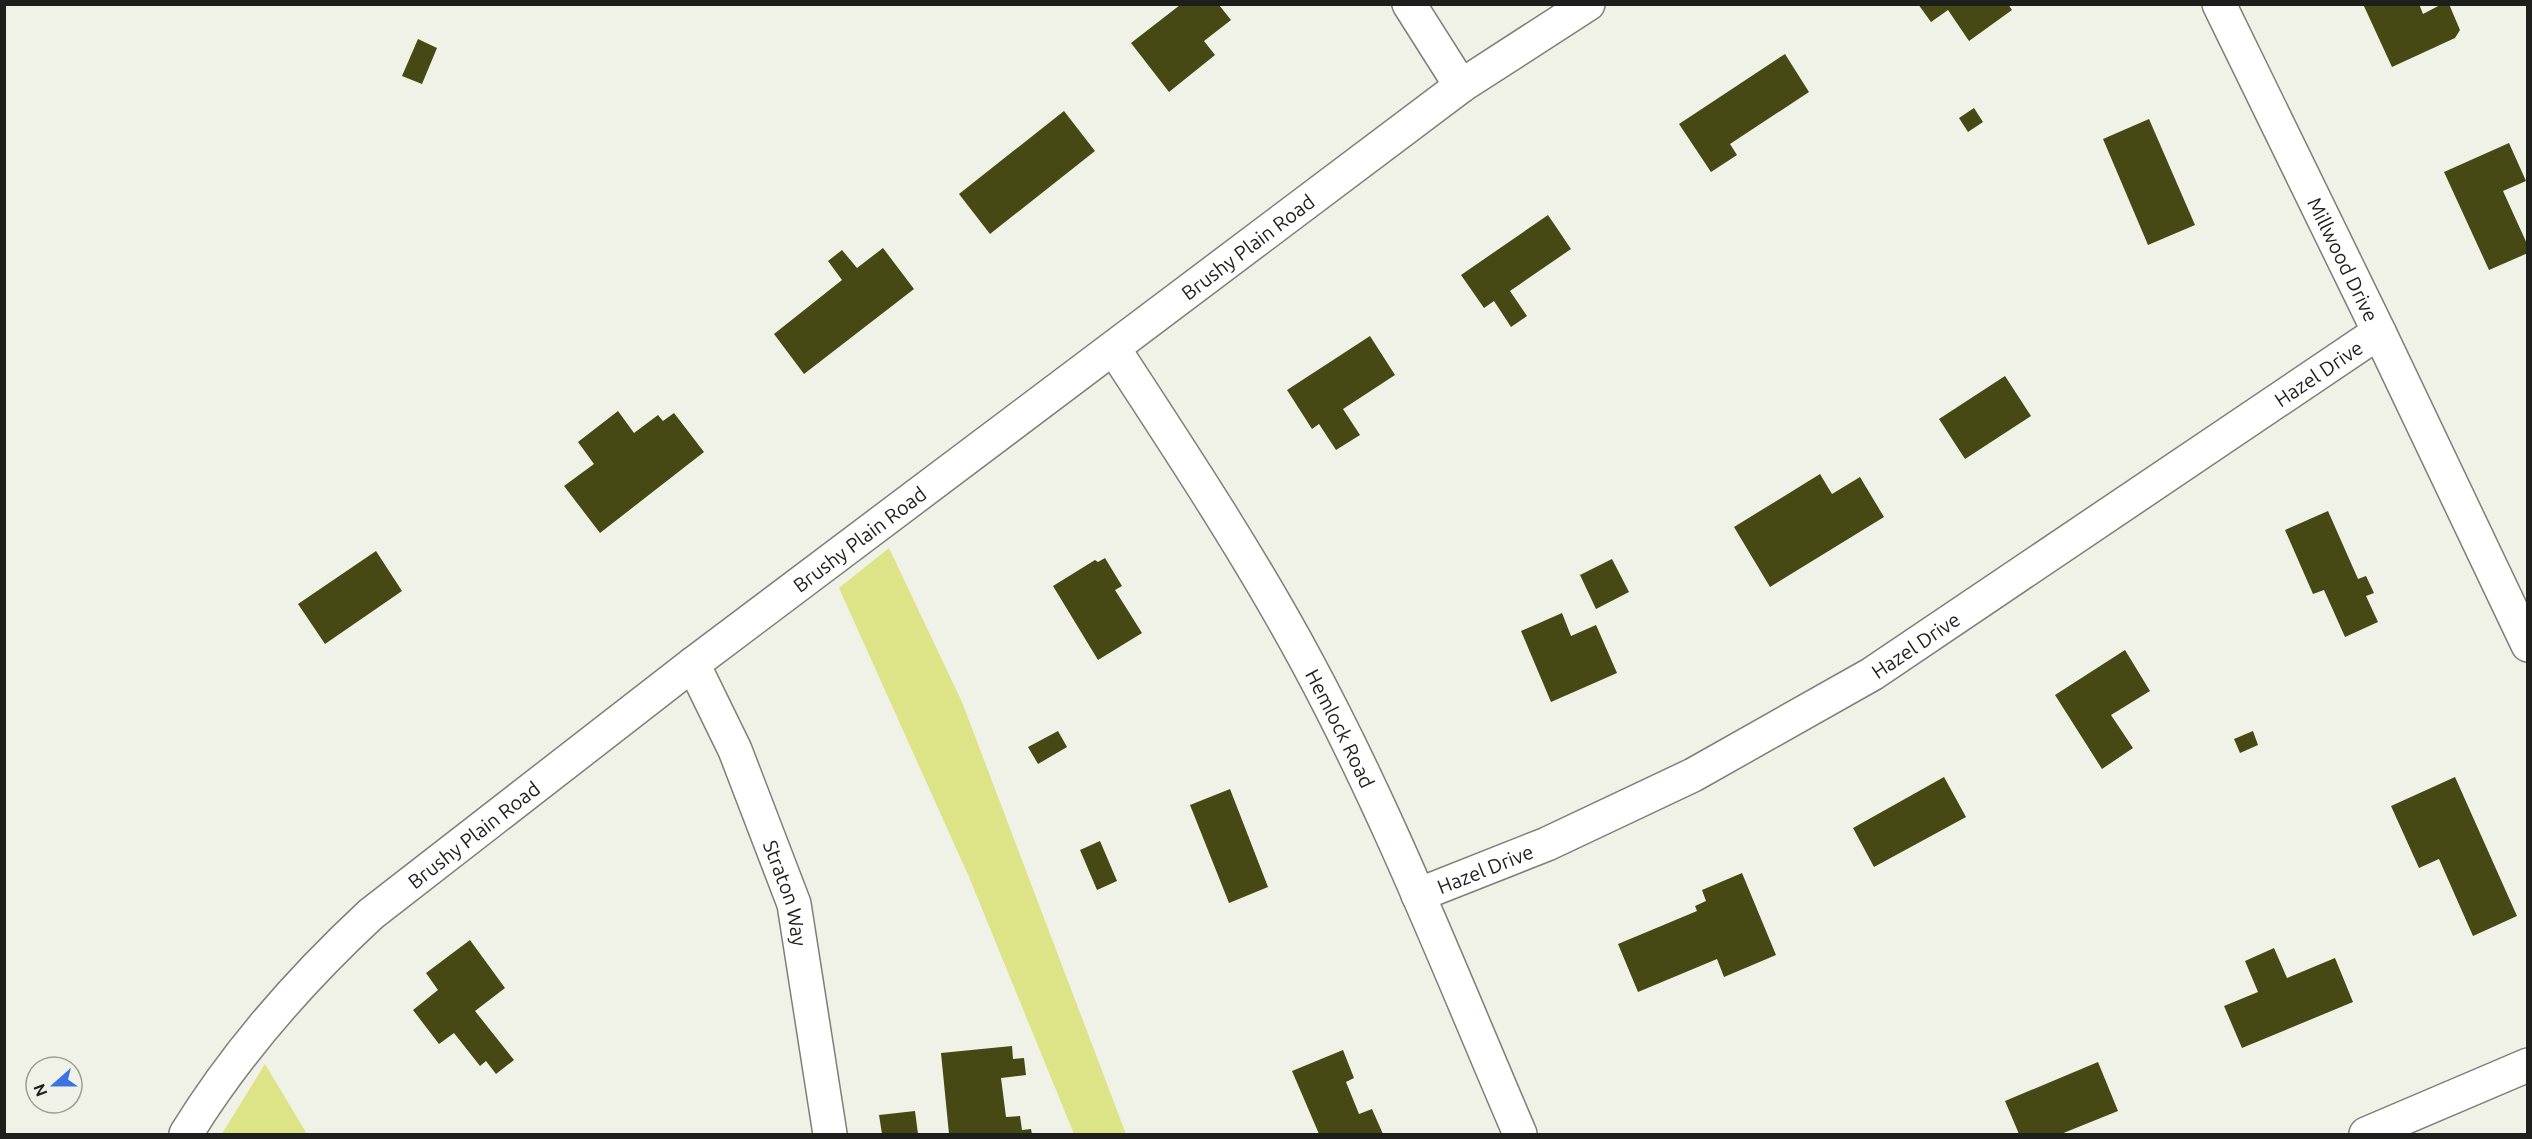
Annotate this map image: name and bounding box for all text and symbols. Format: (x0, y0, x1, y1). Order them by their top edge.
street label: Brushy Plain Road (1177, 189, 1319, 304)
street label: Millwood Drive (2304, 193, 2384, 325)
street label: Hazel Drive (2270, 335, 2367, 411)
street label: Brushy Plain Road (788, 481, 930, 596)
street label: Hazel Drive (1867, 607, 1964, 683)
street label: Hemlock Road (1301, 665, 1380, 791)
street label: Brushy Plain Road (403, 776, 544, 893)
street label: Straton Way (759, 837, 812, 948)
street label: Hazel Drive (1434, 839, 1536, 898)
north arrow (24, 1055, 84, 1115)
text: N (29, 1082, 51, 1099)

